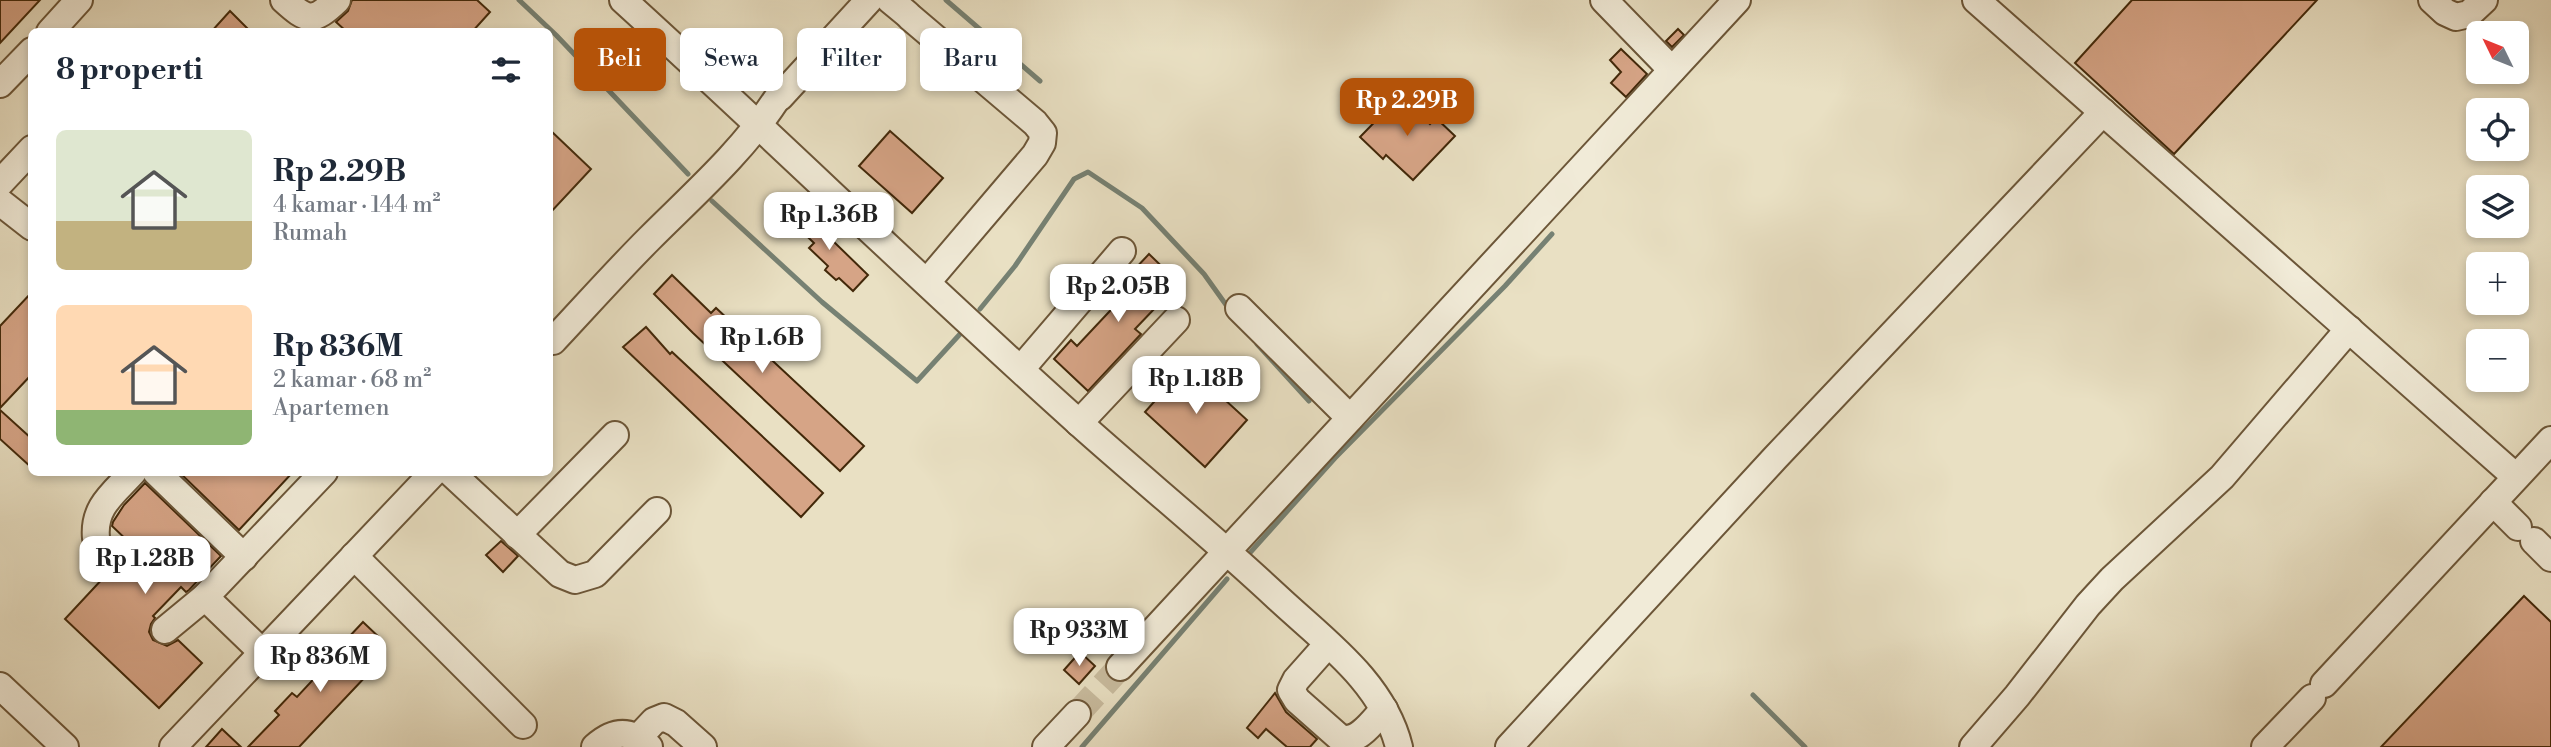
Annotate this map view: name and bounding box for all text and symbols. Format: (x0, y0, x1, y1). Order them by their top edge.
north arrow (2466, 21, 2529, 84)
map controls (2466, 21, 2529, 392)
chip: Beli (574, 28, 666, 91)
chip: Sewa (680, 28, 783, 91)
chip: Filter (797, 28, 906, 91)
chip: Baru (920, 28, 1022, 91)
text: 8 properti (56, 51, 203, 89)
icon: filters (487, 51, 525, 89)
pin: Rp 2.29B (1335, 78, 1479, 138)
text: Rp 2.29B (1356, 87, 1458, 115)
button: locate (2466, 98, 2529, 161)
text: Rp 2.29B (273, 153, 406, 191)
icon: home (112, 158, 196, 242)
button: layers (2466, 175, 2529, 238)
text: 4 kamar · 144 m² (273, 191, 441, 219)
pin: Rp 1.36B (757, 192, 901, 252)
text: Rp 1.36B (780, 201, 878, 229)
text: Rumah (273, 219, 348, 247)
button: + (2466, 252, 2529, 315)
pin: Rp 2.05B (1046, 264, 1190, 324)
text: Rp 2.05B (1066, 273, 1170, 301)
pin: Rp 1.6B (697, 316, 827, 375)
text: Rp 1.6B (720, 324, 804, 352)
text: Rp 836M (273, 328, 403, 366)
button: − (2466, 329, 2529, 392)
icon: home (112, 333, 196, 417)
pin: Rp 1.18B (1124, 356, 1268, 416)
text: Rp 1.18B (1148, 365, 1244, 393)
text: 2 kamar · 68 m² (273, 366, 431, 394)
text: Apartemen (273, 394, 389, 422)
pin: Rp 1.28B (73, 536, 217, 596)
text: Rp 1.28B (95, 545, 195, 573)
pin: Rp 933M (1014, 608, 1144, 668)
text: Rp 933M (1030, 617, 1128, 645)
pin: Rp 836M (255, 634, 385, 694)
text: Rp 836M (270, 643, 370, 671)

